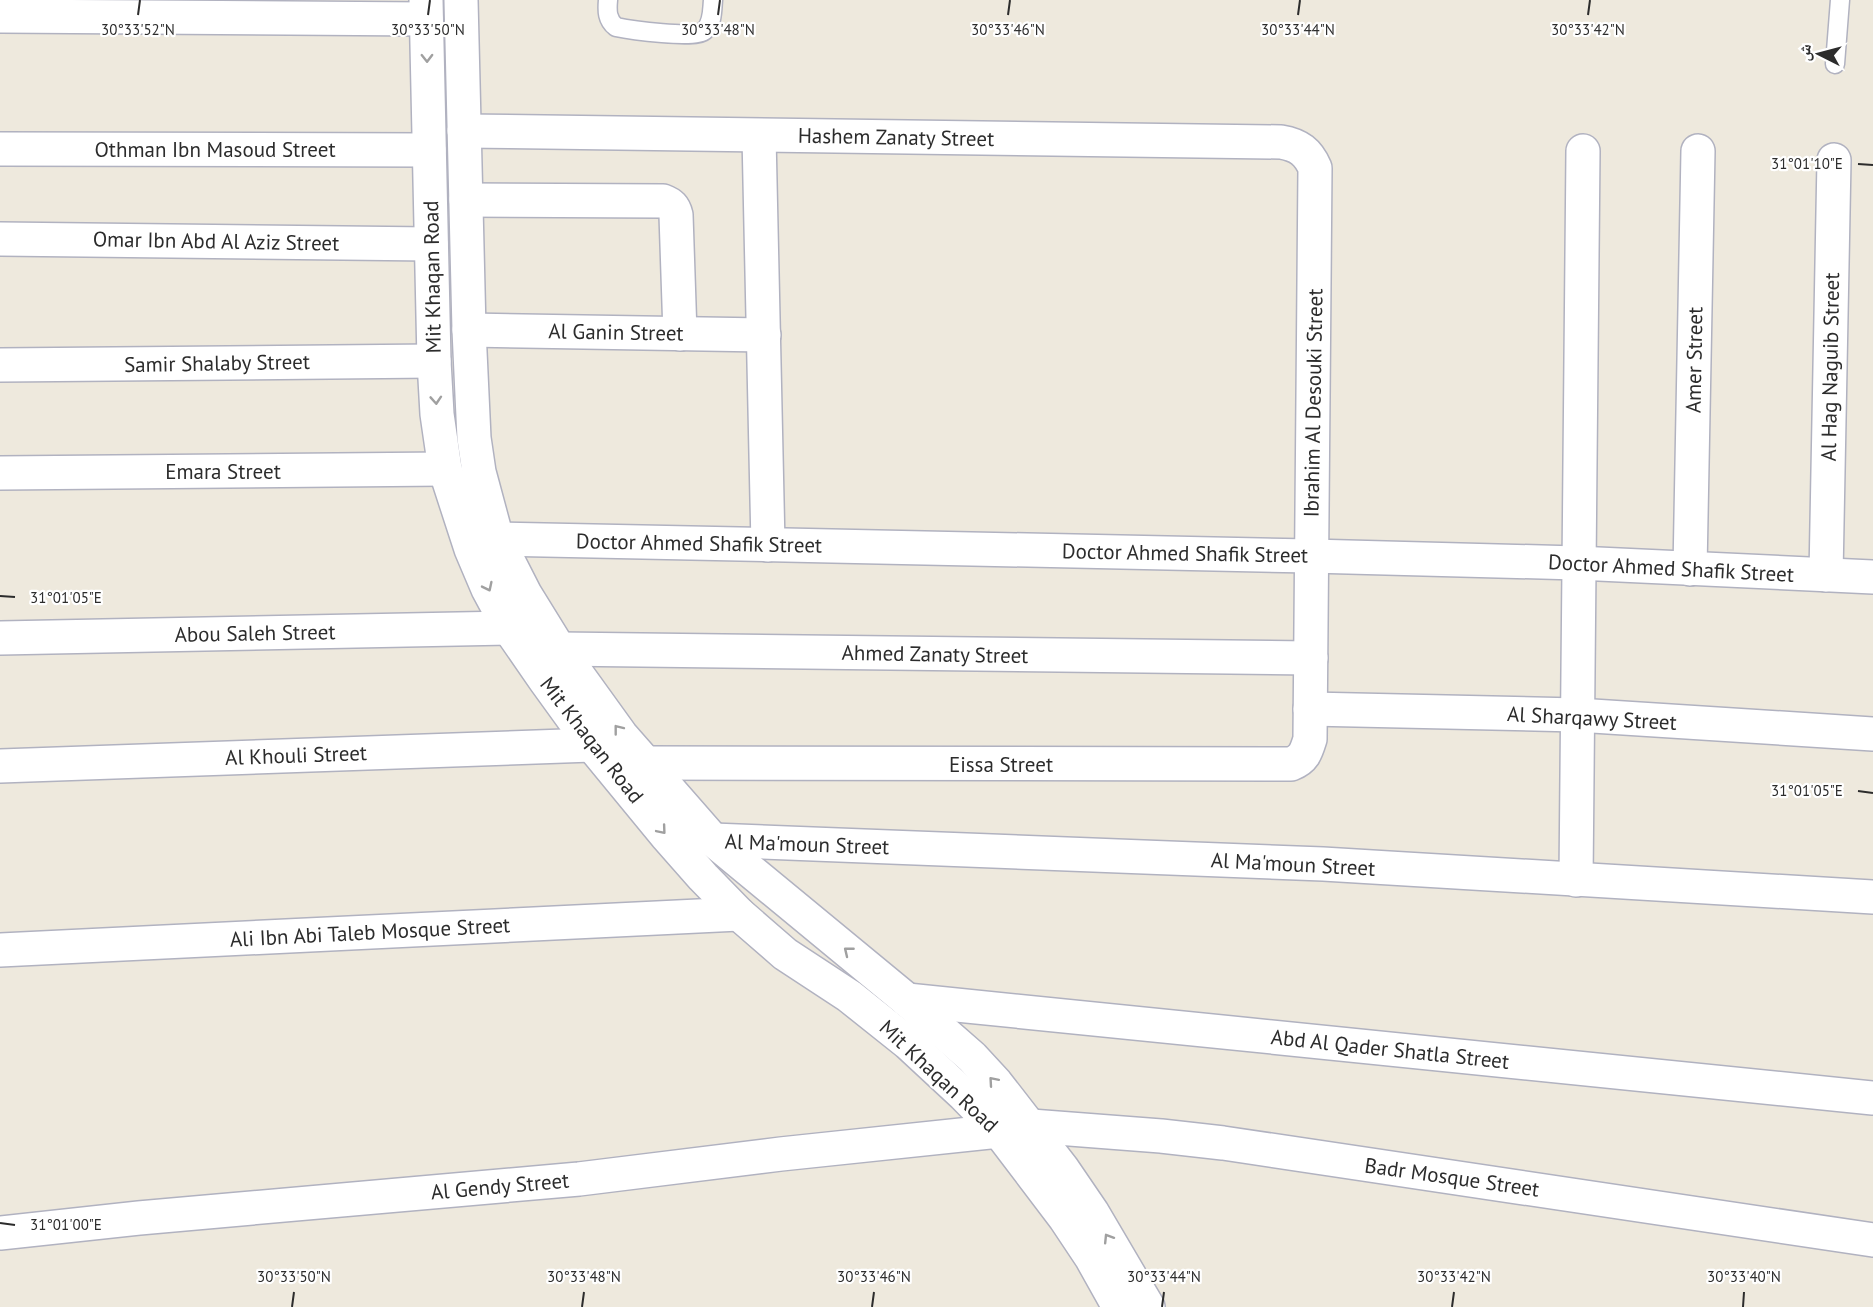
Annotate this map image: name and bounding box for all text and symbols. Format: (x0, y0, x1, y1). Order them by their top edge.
text: 30°33'52"N (101, 20, 175, 39)
text: 30°33'50"N (391, 20, 465, 39)
text: 30°33'48"N (681, 20, 755, 39)
text: 30°33'46"N (971, 20, 1045, 39)
text: 30°33'44"N (1261, 20, 1335, 39)
text: 30°33'42"N (1551, 20, 1625, 39)
north arrow (1789, 24, 1849, 84)
text: ش (1793, 43, 1815, 62)
one-way arrow (421, 54, 433, 63)
street label: Hashem Zanaty Street (798, 122, 994, 152)
street label: Othman Ibn Masoud Street (94, 136, 336, 163)
text: 31°01'10"E (1771, 154, 1843, 173)
street label: Mit Khaqan Road (417, 200, 447, 354)
street label: Omar Ibn Abd Al Aziz Street (93, 225, 339, 257)
street label: Al Hag Naguib Street (1815, 272, 1845, 462)
street label: Ibrahim Al Desouki Street (1298, 288, 1328, 518)
street label: Amer Street (1680, 307, 1708, 413)
street label: Al Ganin Street (548, 317, 684, 347)
street label: Samir Shalaby Street (124, 348, 310, 378)
one-way arrow (429, 396, 442, 405)
street label: Emara Street (165, 458, 281, 485)
street label: Doctor Ahmed Shafik Street (576, 527, 822, 559)
street label: Doctor Ahmed Shafik Street (1062, 537, 1308, 569)
street label: Doctor Ahmed Shafik Street (1547, 548, 1795, 588)
one-way arrow (480, 581, 492, 592)
text: 31°01'05"E (30, 588, 102, 607)
street label: Abou Saleh Street (174, 618, 336, 648)
street label: Ahmed Zanaty Street (841, 639, 1029, 669)
street label: Mit Khaqan Road (534, 671, 650, 809)
street label: Al Sharqawy Street (1507, 700, 1677, 736)
one-way arrow (614, 725, 625, 736)
street label: Al Khouli Street (225, 739, 367, 771)
street label: Eissa Street (949, 751, 1053, 778)
text: 31°01'05"E (1771, 781, 1843, 800)
one-way arrow (655, 823, 666, 834)
street label: Al Ma'moun Street (724, 828, 890, 860)
street label: Al Ma'moun Street (1210, 846, 1376, 882)
street label: Ali Ibn Abi Taleb Mosque Street (229, 911, 511, 953)
one-way arrow (844, 948, 855, 959)
street label: Mit Khaqan Road (874, 1014, 1004, 1138)
street label: Abd Al Qader Shatla Street (1270, 1023, 1510, 1075)
one-way arrow (989, 1077, 1000, 1088)
street label: Badr Mosque Street (1363, 1151, 1541, 1203)
street label: Al Gendy Street (430, 1167, 570, 1205)
text: 31°01'00"E (30, 1215, 102, 1234)
one-way arrow (1104, 1234, 1116, 1244)
text: 30°33'50"N (257, 1267, 331, 1286)
text: 30°33'48"N (547, 1267, 621, 1286)
text: 30°33'46"N (837, 1267, 911, 1286)
text: 30°33'44"N (1127, 1267, 1201, 1286)
text: 30°33'42"N (1417, 1267, 1491, 1286)
text: 30°33'40"N (1707, 1267, 1781, 1286)

